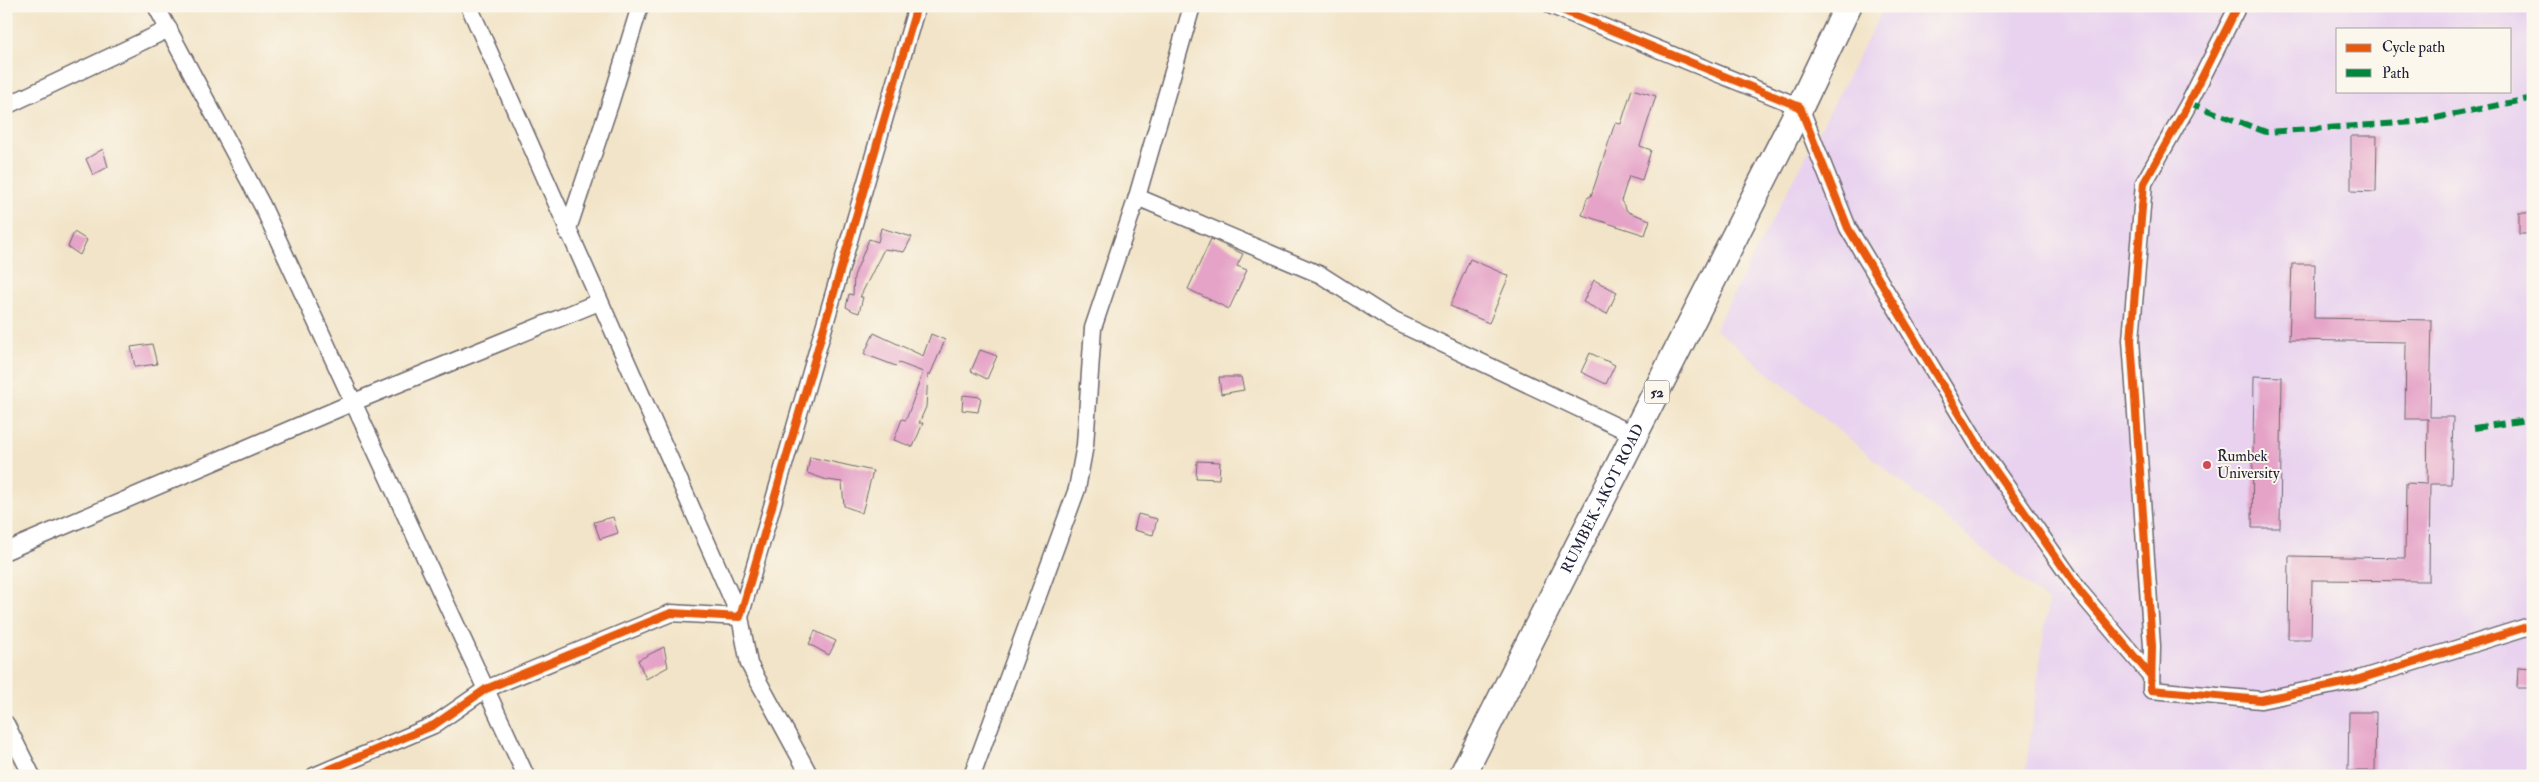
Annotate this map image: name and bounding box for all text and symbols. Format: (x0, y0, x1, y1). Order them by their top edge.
legend (2336, 28, 2512, 92)
text: Cycle path (2382, 38, 2445, 58)
text: Path (2382, 64, 2409, 83)
road number: 52 (1644, 381, 1670, 404)
street label: RUMBEK-AKOT ROAD (1557, 420, 1648, 576)
place label: Rumbek University (2217, 447, 2280, 483)
marker: Rumbek University (2201, 459, 2213, 471)

